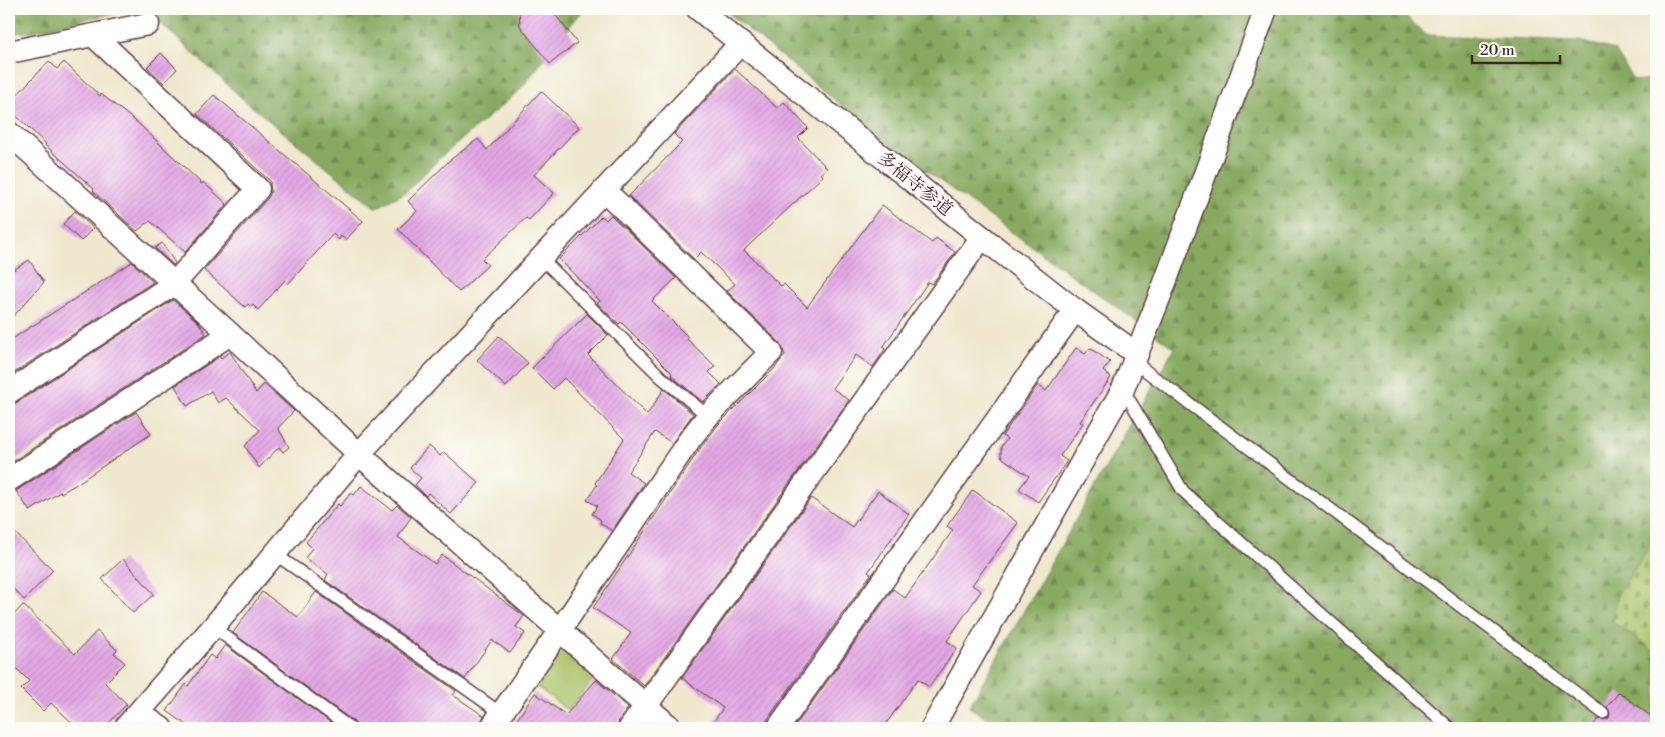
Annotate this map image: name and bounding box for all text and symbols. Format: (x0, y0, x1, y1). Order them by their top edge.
scale bar (1472, 32, 1560, 64)
text: 20 m (1480, 41, 1515, 60)
street label: 多福寺参道 (873, 147, 957, 221)

